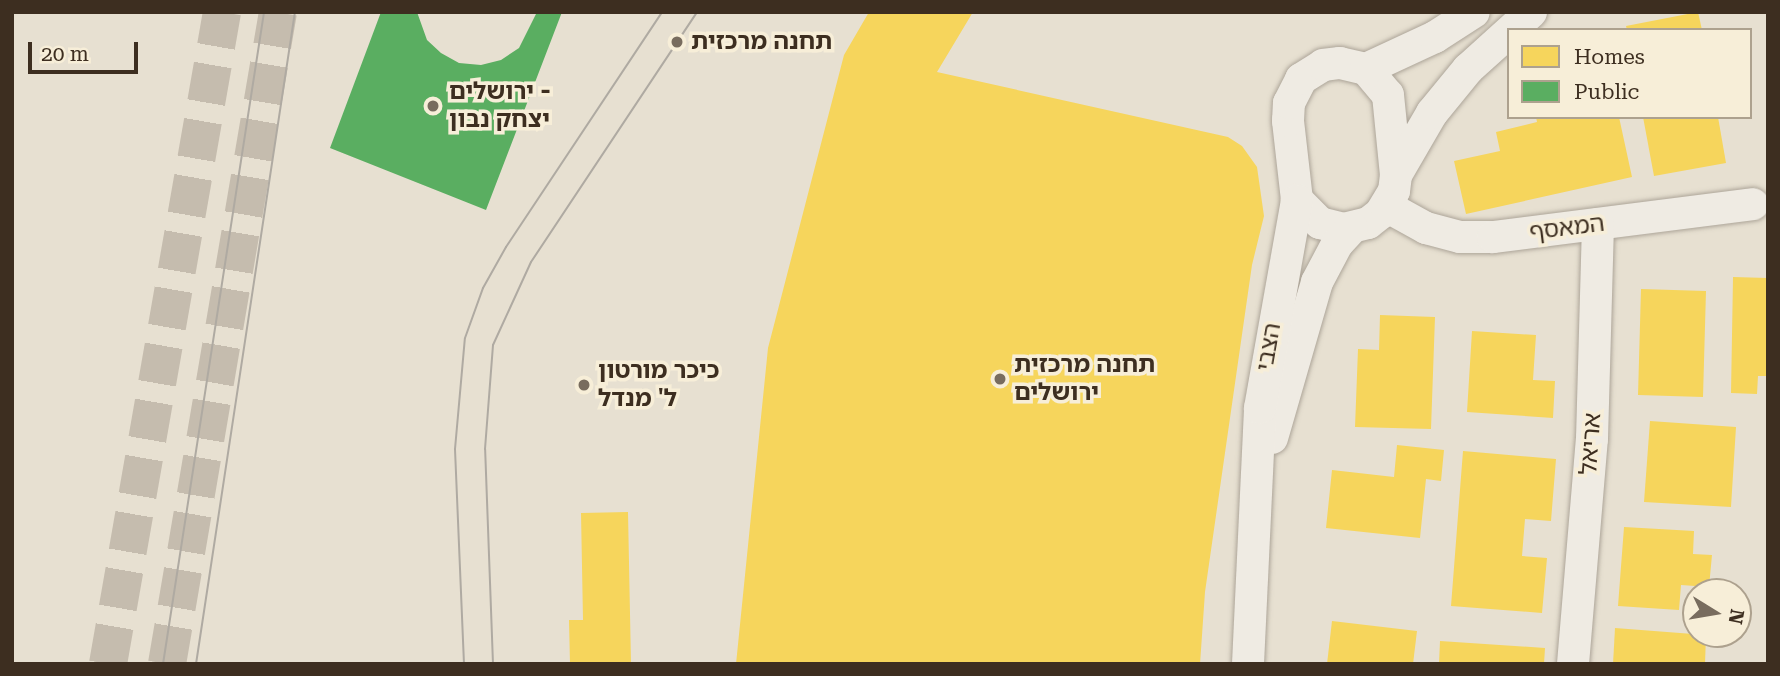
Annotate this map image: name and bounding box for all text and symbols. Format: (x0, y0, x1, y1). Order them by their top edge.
scale bar (32, 28, 142, 72)
place label: תחנה מרכזית (691, 28, 832, 56)
legend (1507, 28, 1752, 119)
marker: תחנה מרכזית (669, 34, 685, 50)
text: 20 m (41, 42, 89, 66)
text: Homes (1574, 45, 1645, 69)
place label: ירושלים - יצחק נבון (449, 78, 551, 134)
text: Public (1574, 80, 1639, 104)
marker: ירושלים - יצחק נבון (423, 96, 443, 116)
street label: המאסף (1528, 209, 1606, 247)
street label: הצבי (1251, 321, 1287, 373)
place label: תחנה מרכזית ירושלים (1014, 351, 1155, 407)
place label: כיכר מורטון ל' מנדל (598, 357, 719, 413)
marker: תחנה מרכזית ירושלים (992, 371, 1008, 387)
marker: כיכר מורטון ל' מנדל (576, 377, 592, 393)
street label: אריאל (1574, 412, 1608, 476)
north arrow (1682, 578, 1752, 648)
text: N (1723, 607, 1749, 626)

